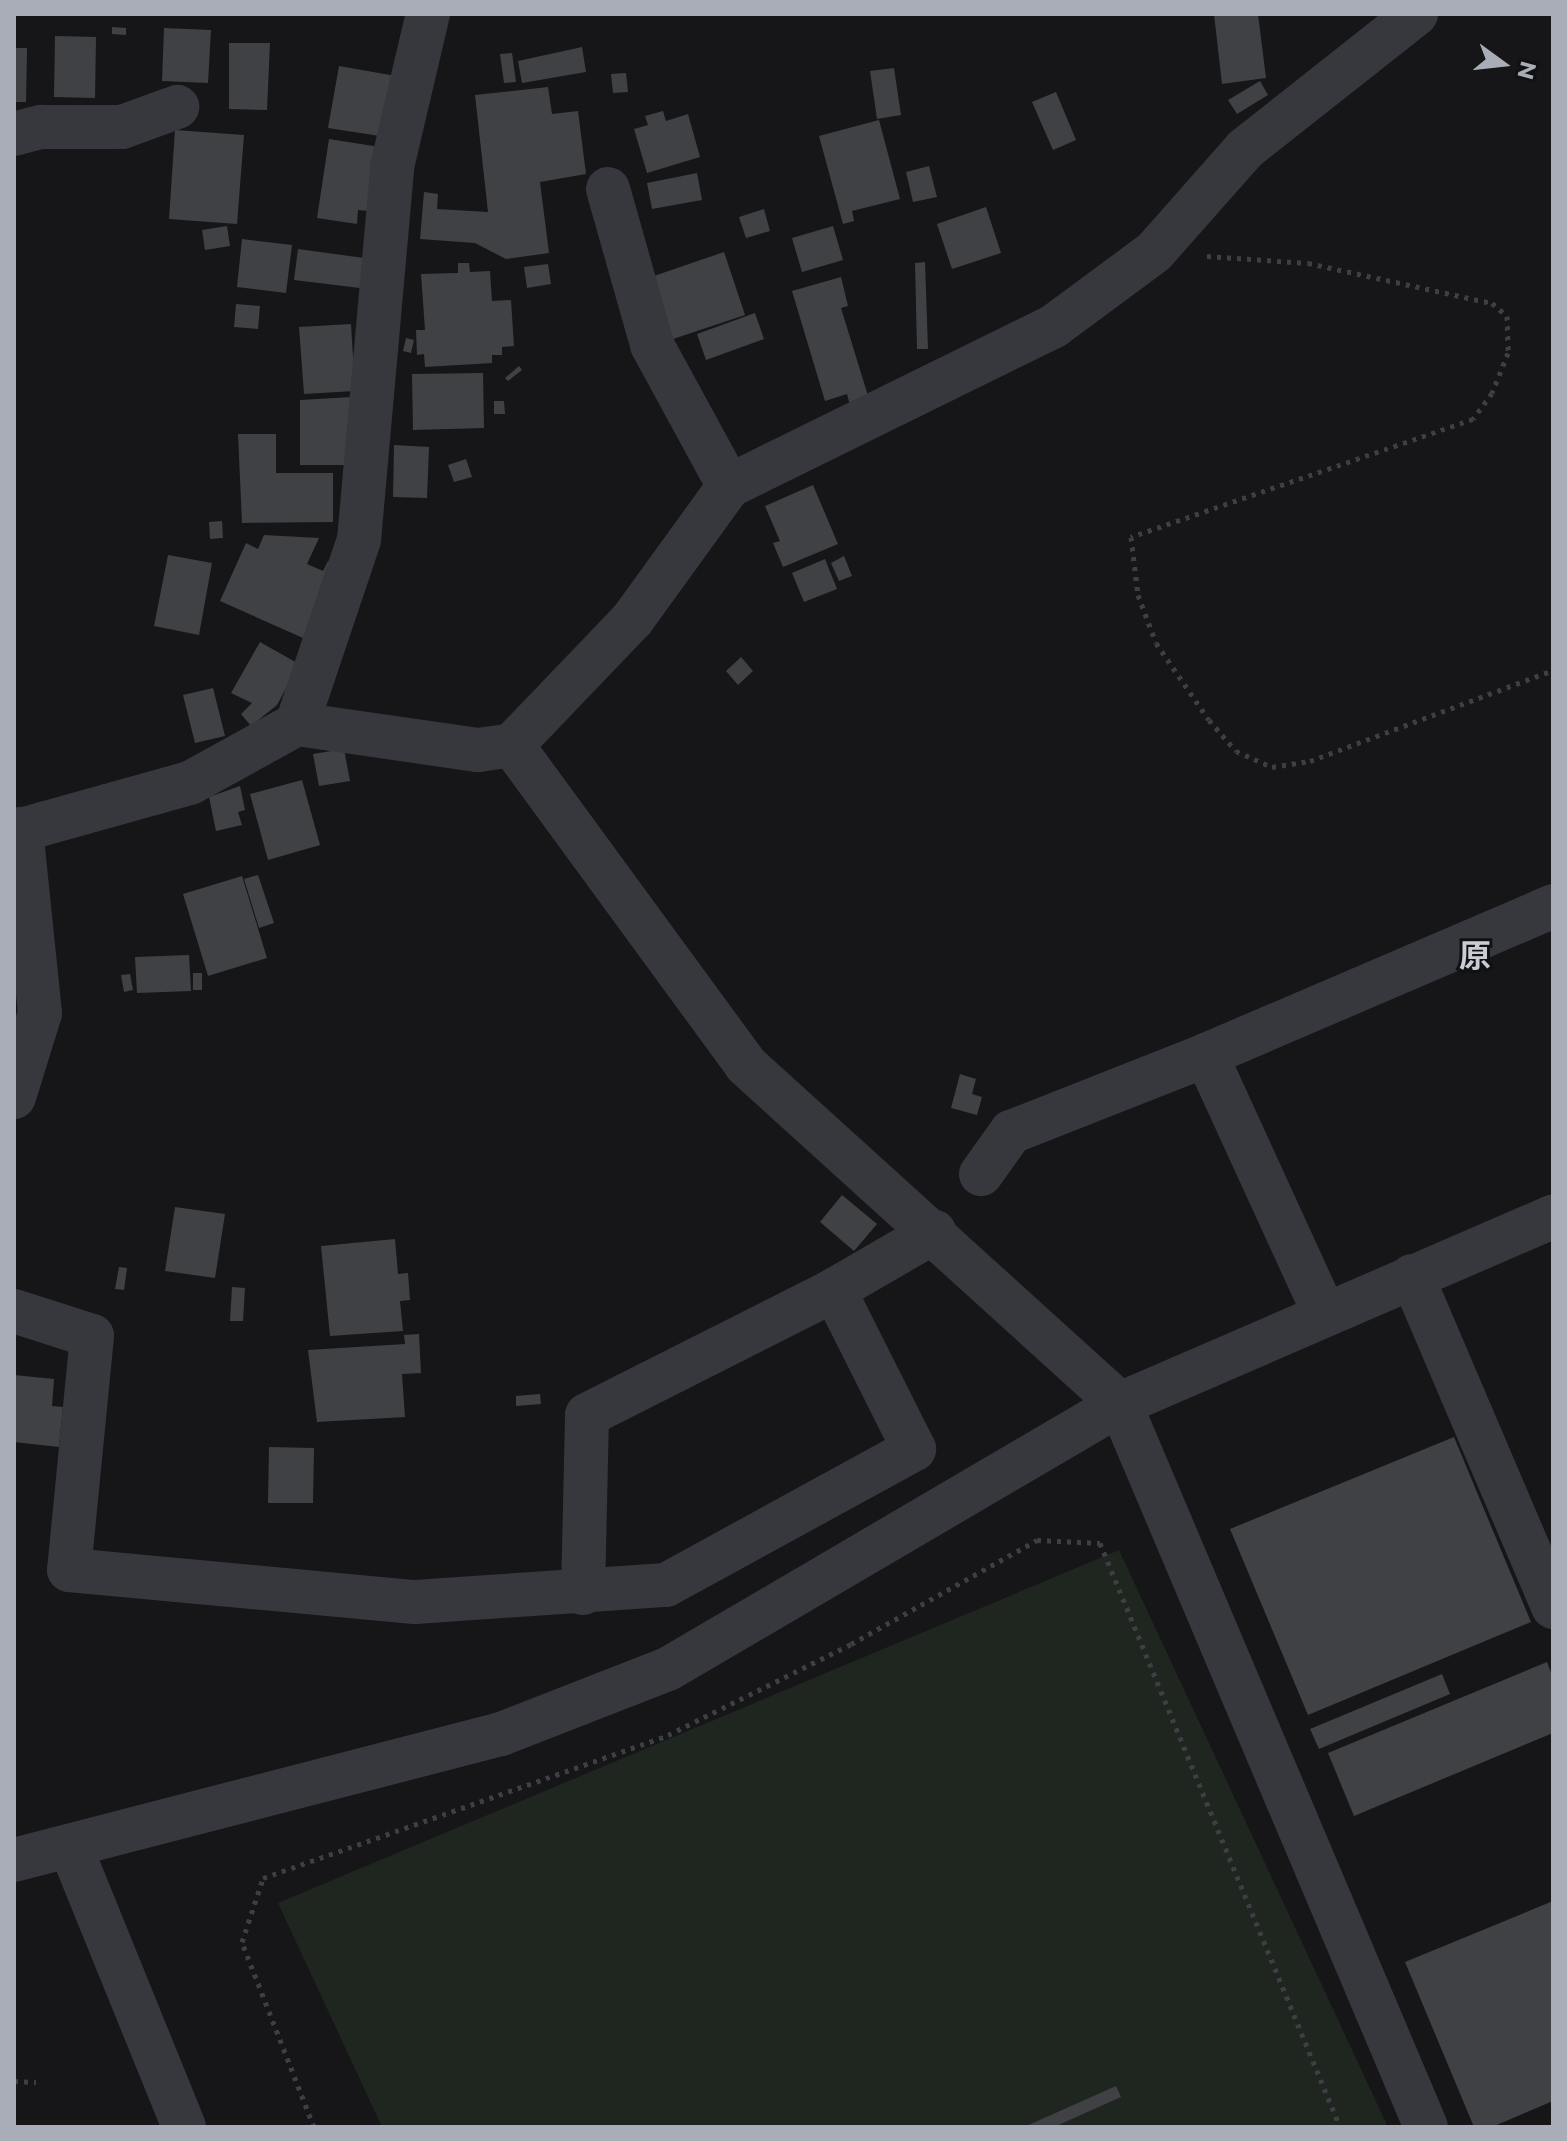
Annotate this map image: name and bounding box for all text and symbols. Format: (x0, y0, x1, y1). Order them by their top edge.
north arrow (1463, 24, 1543, 104)
text: N (1511, 58, 1542, 82)
district label: 原 (1459, 937, 1491, 975)

